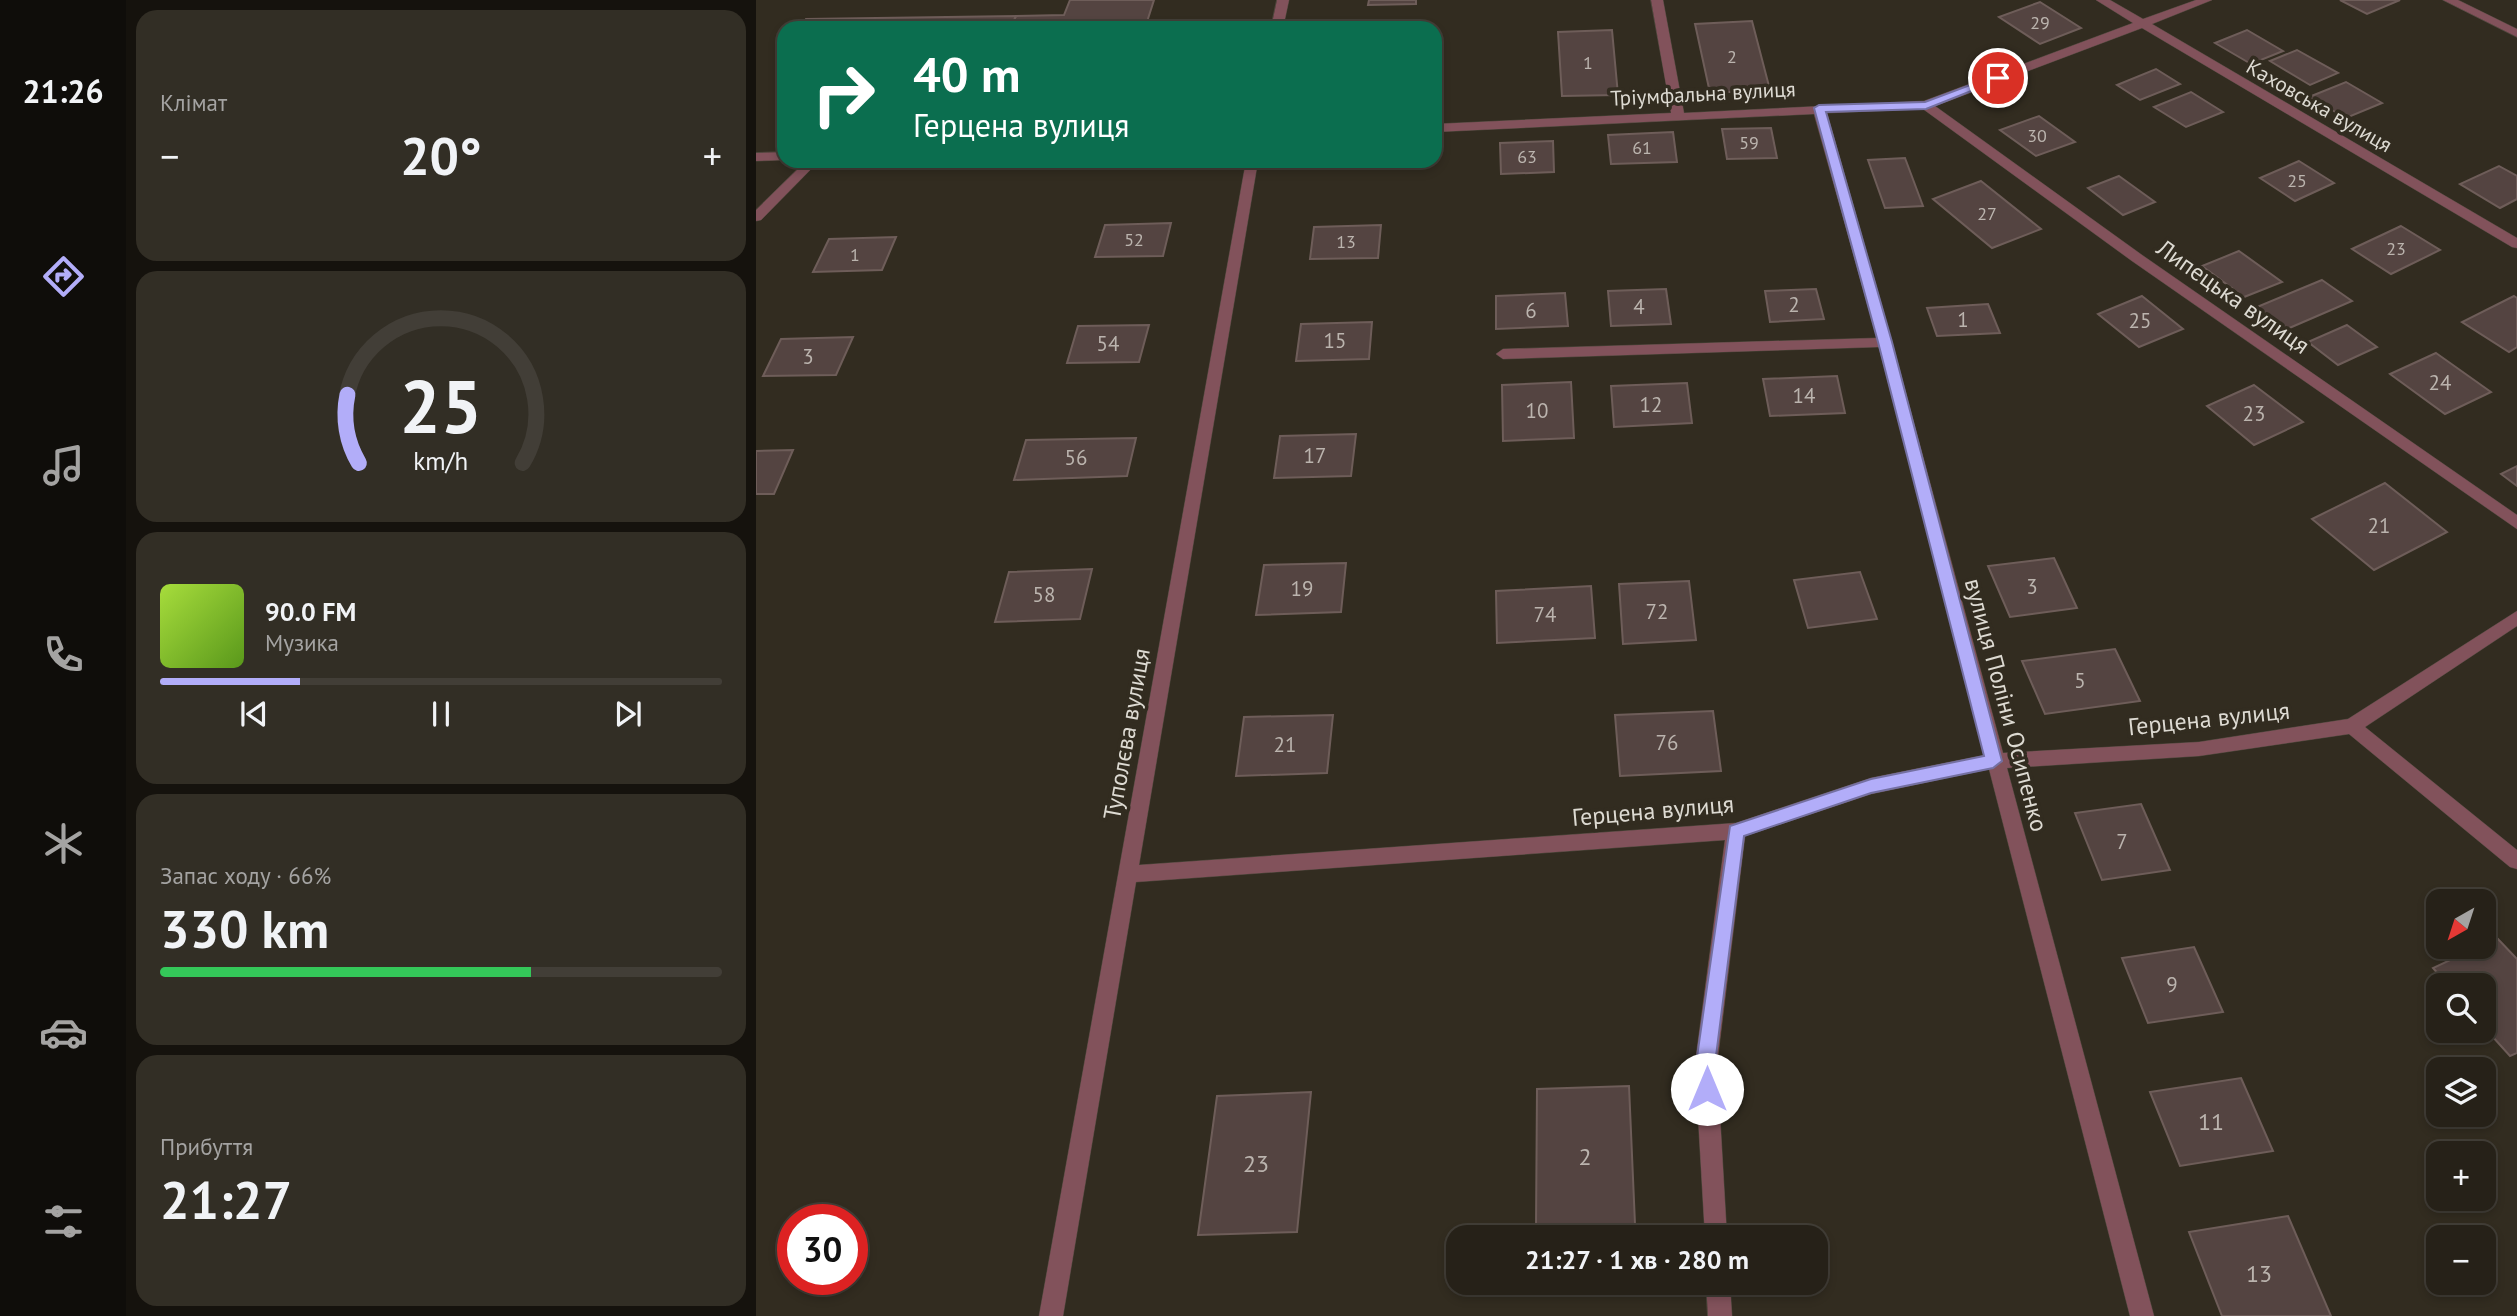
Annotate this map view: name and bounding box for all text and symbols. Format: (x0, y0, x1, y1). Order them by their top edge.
house number: 29 (2030, 11, 2050, 34)
text: 40 m (913, 42, 1020, 106)
house number: 2 (1727, 45, 1737, 68)
pin (1968, 48, 2028, 108)
icon: right (798, 49, 889, 140)
house number: 1 (1583, 51, 1593, 74)
street label: Каховська вулиця (2241, 53, 2397, 158)
icon: arrive (1979, 59, 2017, 97)
text: 21:26 (22, 70, 104, 112)
street label: Тріумфальна вулиця (1610, 75, 1796, 112)
text: Клімат (160, 88, 227, 117)
text: Герцена вулиця (913, 104, 1129, 146)
text: 20° (400, 122, 482, 189)
house number: 30 (2027, 124, 2047, 147)
text: − (160, 131, 179, 180)
text: + (703, 131, 722, 180)
house number: 59 (1739, 131, 1759, 154)
house number: 61 (1632, 136, 1652, 159)
house number: 63 (1517, 145, 1537, 168)
house number: 25 (2287, 169, 2307, 192)
house number: 27 (1977, 202, 1997, 225)
house number: 52 (1124, 228, 1144, 251)
house number: 13 (1336, 230, 1356, 253)
street label: Липецька вулиця (2150, 232, 2316, 361)
house number: 23 (2386, 237, 2406, 260)
house number: 1 (850, 243, 860, 266)
icon: directions (39, 252, 88, 301)
house number: 2 (1788, 291, 1800, 318)
house number: 4 (1633, 293, 1645, 320)
house number: 6 (1525, 297, 1537, 324)
house number: 1 (1957, 306, 1969, 333)
house number: 25 (2129, 307, 2151, 334)
house number: 15 (1324, 327, 1346, 354)
house number: 54 (1097, 330, 1119, 357)
house number: 3 (802, 343, 814, 370)
text: 25 (400, 359, 482, 453)
house number: 24 (2429, 369, 2451, 396)
house number: 14 (1793, 382, 1815, 409)
house number: 12 (1640, 391, 1662, 418)
house number: 10 (1526, 397, 1548, 424)
house number: 23 (2243, 400, 2265, 427)
icon: music (39, 441, 88, 490)
house number: 17 (1304, 442, 1326, 469)
house number: 56 (1065, 444, 1087, 471)
text: km/h (414, 445, 468, 477)
house number: 21 (2368, 512, 2390, 539)
house number: 3 (2026, 573, 2038, 600)
house number: 19 (1291, 575, 1313, 602)
street label: вулиця Поліни Осипенко (1958, 575, 2055, 835)
house number: 58 (1033, 581, 1055, 608)
text: 90.0 FM (265, 595, 356, 628)
house number: 72 (1646, 598, 1668, 625)
house number: 74 (1534, 601, 1556, 628)
text: Музика (265, 628, 339, 657)
icon: phone (39, 630, 88, 679)
street label: Туполєва вулиця (1096, 646, 1157, 822)
house number: 5 (2074, 667, 2086, 694)
icon: previous (235, 695, 273, 733)
icon: pause (422, 695, 460, 733)
icon: next (609, 695, 647, 733)
street label: Герцена вулиця (2127, 695, 2291, 742)
house number: 76 (1656, 729, 1678, 756)
house number: 21 (1274, 731, 1296, 758)
street label: Герцена вулиця (1571, 788, 1735, 833)
icon: climate (39, 819, 88, 868)
house number: 7 (2116, 828, 2128, 855)
text: Запас ходу · 66% (160, 861, 331, 890)
north arrow (2426, 889, 2496, 959)
map controls (2426, 889, 2496, 1295)
text: 330 km (160, 895, 329, 962)
house number: 9 (2166, 971, 2178, 998)
button: search (2426, 973, 2496, 1043)
icon: car (39, 1008, 88, 1057)
position arrow (1670, 1052, 1744, 1126)
button: layers (2426, 1057, 2496, 1127)
house number: 11 (2198, 1106, 2224, 1137)
text: Прибуття (160, 1132, 253, 1161)
house number: 2 (1578, 1141, 1592, 1172)
button: + (2426, 1141, 2496, 1211)
house number: 23 (1243, 1148, 1269, 1179)
text: 21:27 (160, 1166, 292, 1233)
icon: filters (39, 1197, 88, 1246)
speed limit sign: 30 (777, 1204, 868, 1295)
button: − (2426, 1225, 2496, 1295)
text: 21:27 · 1 хв · 280 m (1525, 1243, 1749, 1276)
house number: 13 (2246, 1258, 2272, 1289)

